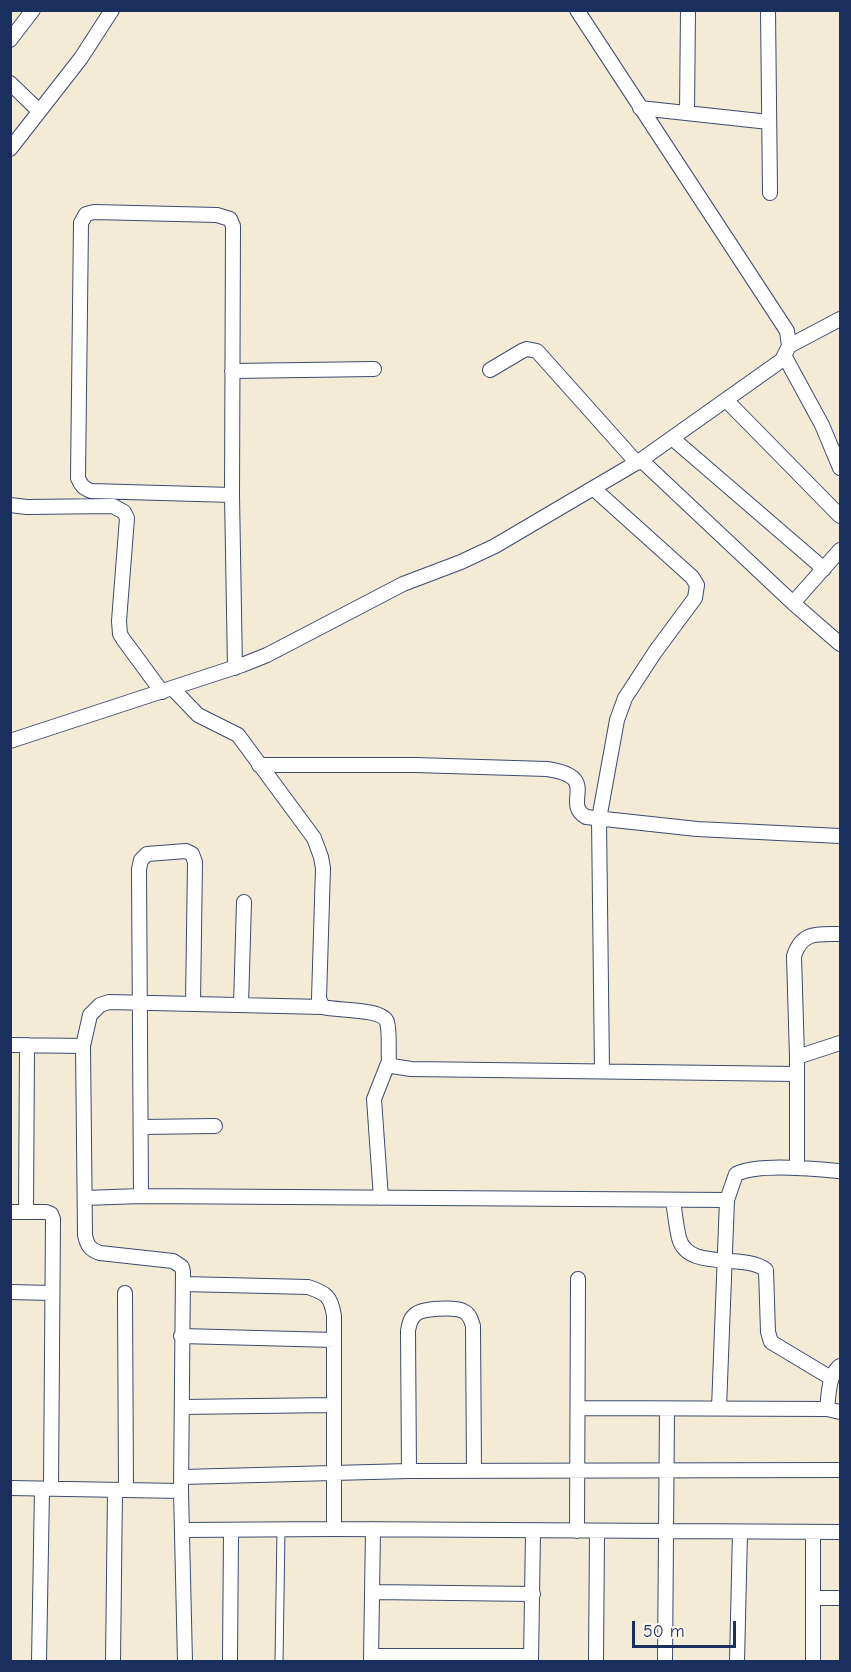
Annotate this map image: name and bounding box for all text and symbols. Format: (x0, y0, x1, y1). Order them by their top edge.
scale bar (635, 1609, 738, 1647)
text: 50 m (643, 1621, 685, 1642)

